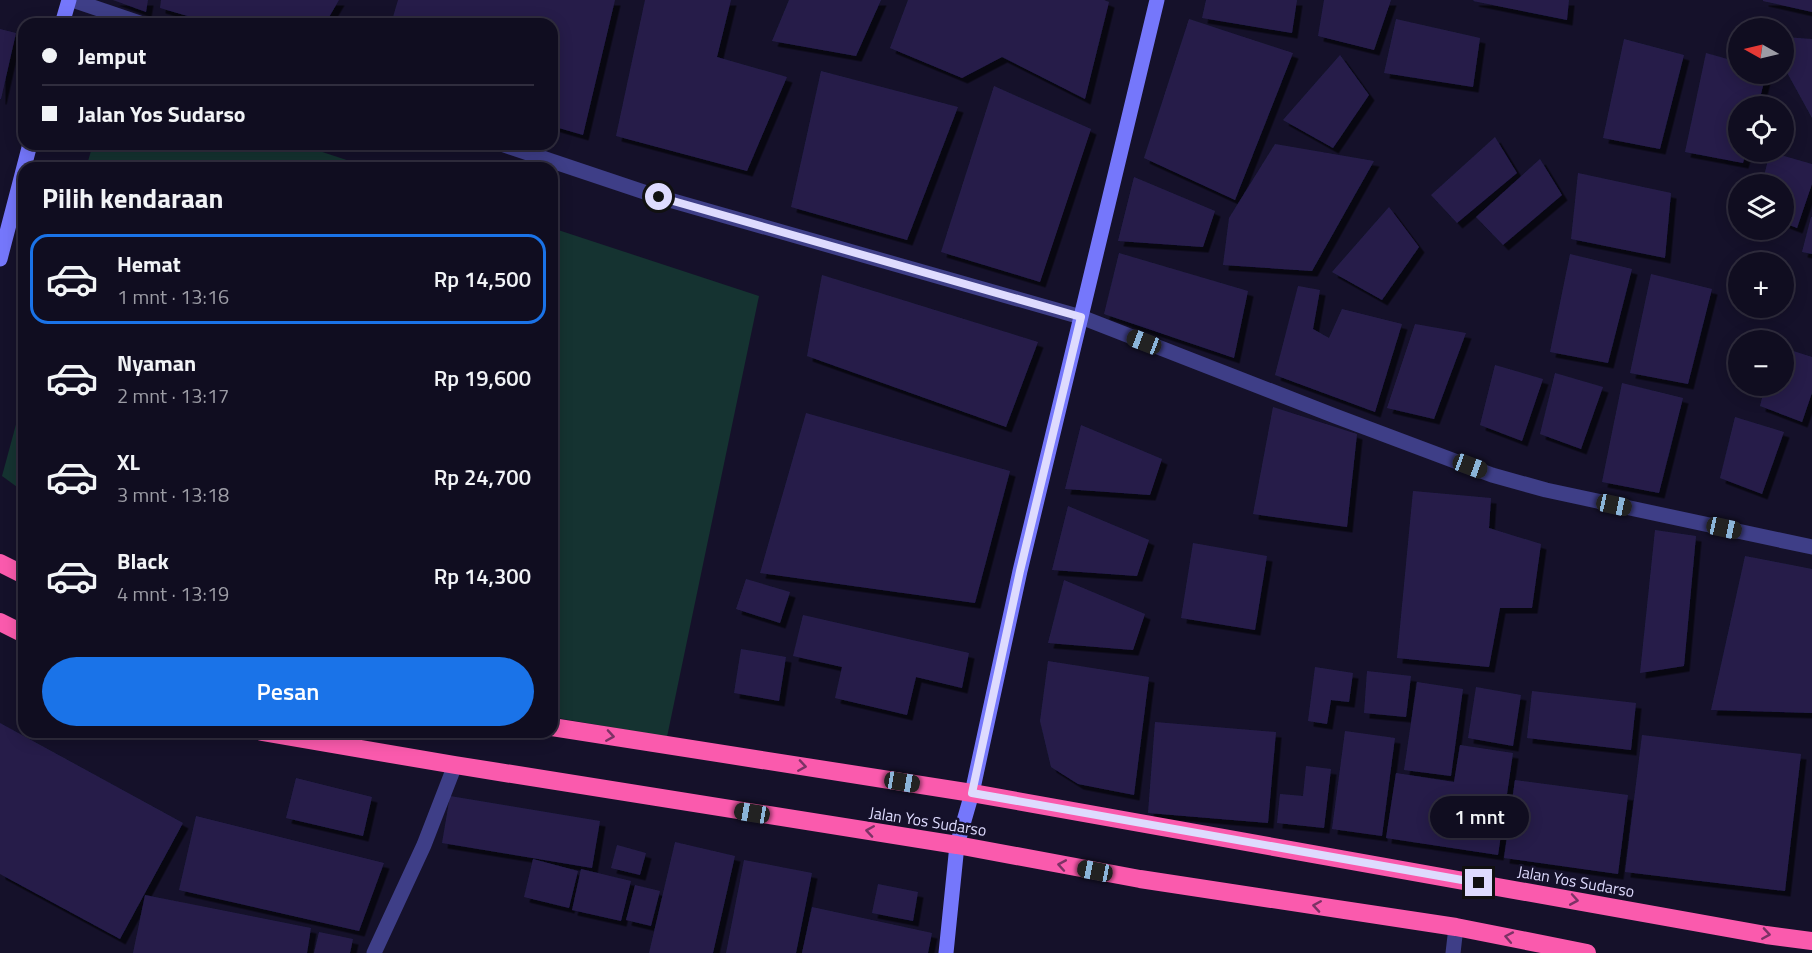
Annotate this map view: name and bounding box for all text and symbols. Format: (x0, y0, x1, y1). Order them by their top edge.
north arrow (1728, 18, 1794, 84)
map controls (1728, 18, 1794, 396)
text: Jemput (78, 39, 146, 73)
button: locate (1728, 96, 1794, 162)
text: Jalan Yos Sudarso (78, 97, 245, 131)
button: layers (1728, 174, 1794, 240)
text: Pilih kendaraan (42, 177, 224, 218)
route start (645, 183, 672, 210)
text: Hemat (117, 247, 181, 281)
icon: car (45, 252, 99, 306)
button: + (1728, 252, 1794, 318)
text: Rp 14,500 (434, 262, 531, 296)
text: 1 mnt · 13:16 (117, 281, 229, 312)
car (1124, 327, 1164, 357)
button: − (1728, 330, 1794, 396)
text: Nyaman (117, 346, 196, 380)
icon: car (45, 351, 99, 405)
text: Rp 19,600 (434, 361, 531, 395)
text: 2 mnt · 13:17 (117, 380, 229, 411)
text: XL (117, 445, 140, 479)
icon: car (45, 450, 99, 504)
car (1450, 451, 1490, 481)
text: Rp 24,700 (434, 460, 531, 494)
text: 3 mnt · 13:18 (117, 479, 229, 510)
car (1595, 492, 1633, 518)
car (1705, 515, 1743, 541)
text: Black (117, 544, 169, 578)
icon: car (45, 549, 99, 603)
text: Rp 14,300 (434, 559, 531, 593)
text: 4 mnt · 13:19 (117, 578, 229, 609)
button: Pesan (42, 657, 534, 726)
one-way arrow (605, 730, 614, 742)
one-way arrow (798, 760, 807, 772)
car (883, 770, 921, 794)
callout: 1 mnt (1430, 796, 1528, 838)
street label: Jalan Yos Sudarso (868, 800, 988, 842)
car (733, 801, 771, 825)
text: 1 mnt (1454, 801, 1505, 832)
one-way arrow (865, 826, 874, 838)
one-way arrow (1057, 859, 1067, 872)
car (1076, 859, 1114, 883)
street label: Jalan Yos Sudarso (1516, 859, 1636, 903)
route end (1465, 869, 1492, 896)
one-way arrow (1569, 894, 1579, 906)
one-way arrow (1312, 900, 1321, 912)
one-way arrow (1761, 928, 1770, 940)
one-way arrow (1504, 932, 1514, 945)

